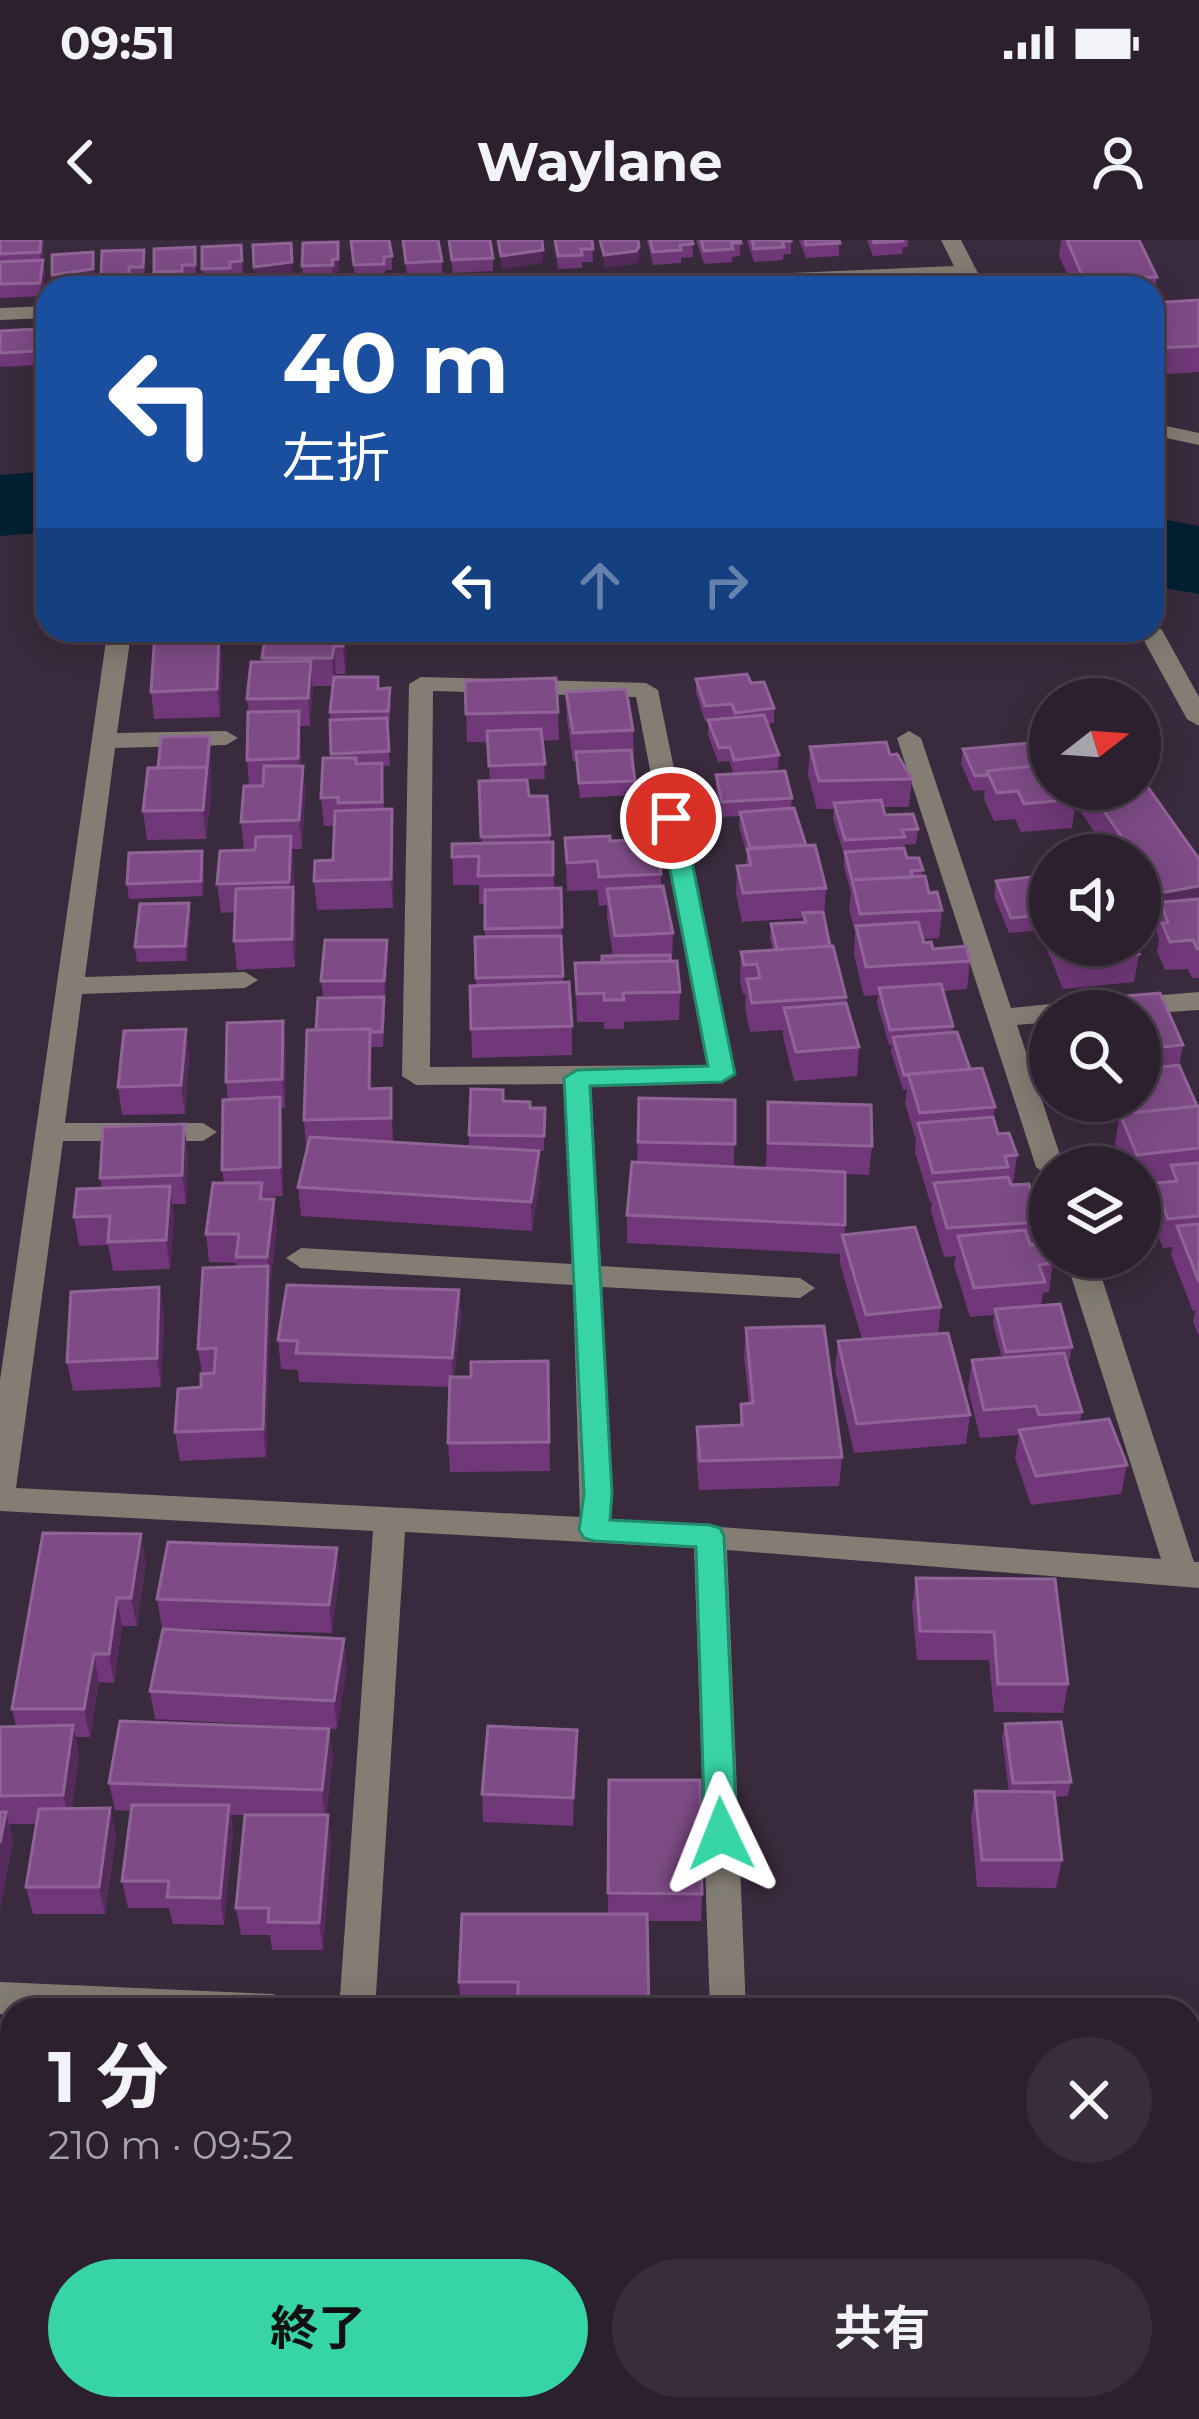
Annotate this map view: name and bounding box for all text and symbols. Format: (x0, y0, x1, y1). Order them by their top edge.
text: 09:51 (60, 15, 175, 70)
icon: back (48, 129, 114, 195)
text: Waylane (476, 129, 723, 195)
icon: person (1085, 129, 1151, 195)
text: 40 m (282, 312, 509, 414)
icon: left (84, 324, 240, 480)
text: 左折 (282, 425, 390, 491)
icon: left (441, 552, 507, 618)
icon: ahead (567, 552, 633, 618)
icon: right (693, 552, 759, 618)
north arrow (1029, 678, 1161, 810)
map controls (1029, 678, 1161, 1278)
pin (620, 767, 722, 869)
icon: arrive (638, 785, 704, 851)
button: sound (1029, 834, 1161, 966)
button: search (1029, 990, 1161, 1122)
button: layers (1029, 1146, 1161, 1278)
position arrow (658, 1771, 784, 1897)
text: 1 分 (48, 2032, 169, 2120)
button: close (1026, 2037, 1152, 2163)
text: 210 m · 09:52 (48, 2121, 294, 2169)
button: 終了 (48, 2259, 588, 2397)
button: 共有 (612, 2259, 1152, 2397)

